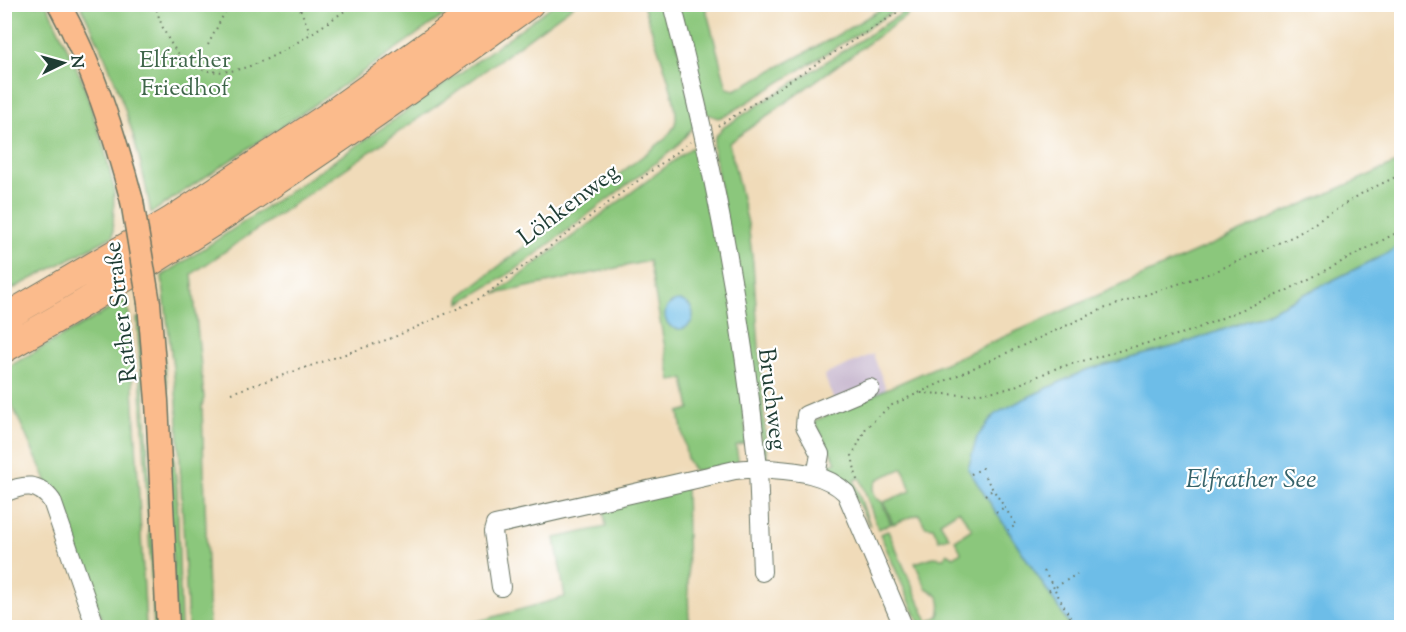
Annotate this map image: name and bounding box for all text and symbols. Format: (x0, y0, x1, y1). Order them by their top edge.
north arrow (33, 33, 93, 93)
park label: Elfrather Friedhof (139, 44, 231, 106)
text: N (63, 55, 87, 69)
street label: Löhkenweg (511, 156, 627, 255)
street label: Rather Straße (96, 239, 148, 384)
street label: Bruchweg (748, 346, 794, 453)
water label: Elfrather See (1186, 462, 1316, 499)

